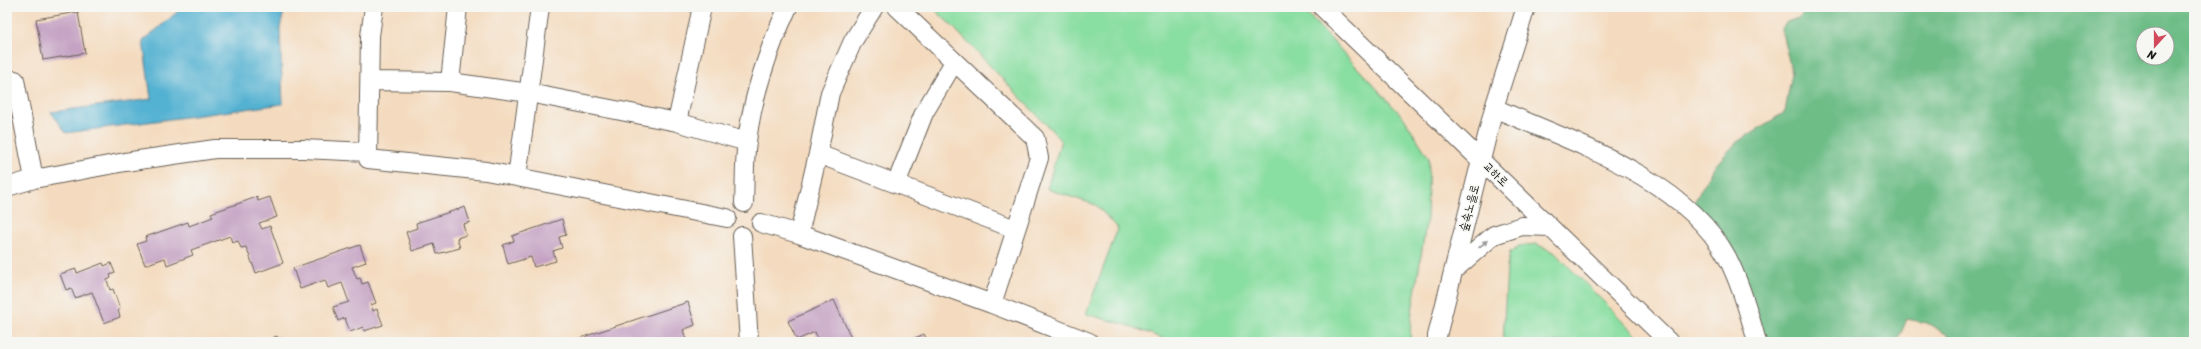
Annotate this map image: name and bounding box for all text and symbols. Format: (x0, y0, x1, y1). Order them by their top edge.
north arrow (2135, 26, 2175, 66)
text: N (2144, 44, 2159, 65)
street label: 교하로 (1478, 156, 1514, 192)
street label: 숲속노을로 (1452, 182, 1486, 234)
one-way arrow (1478, 240, 1487, 249)

